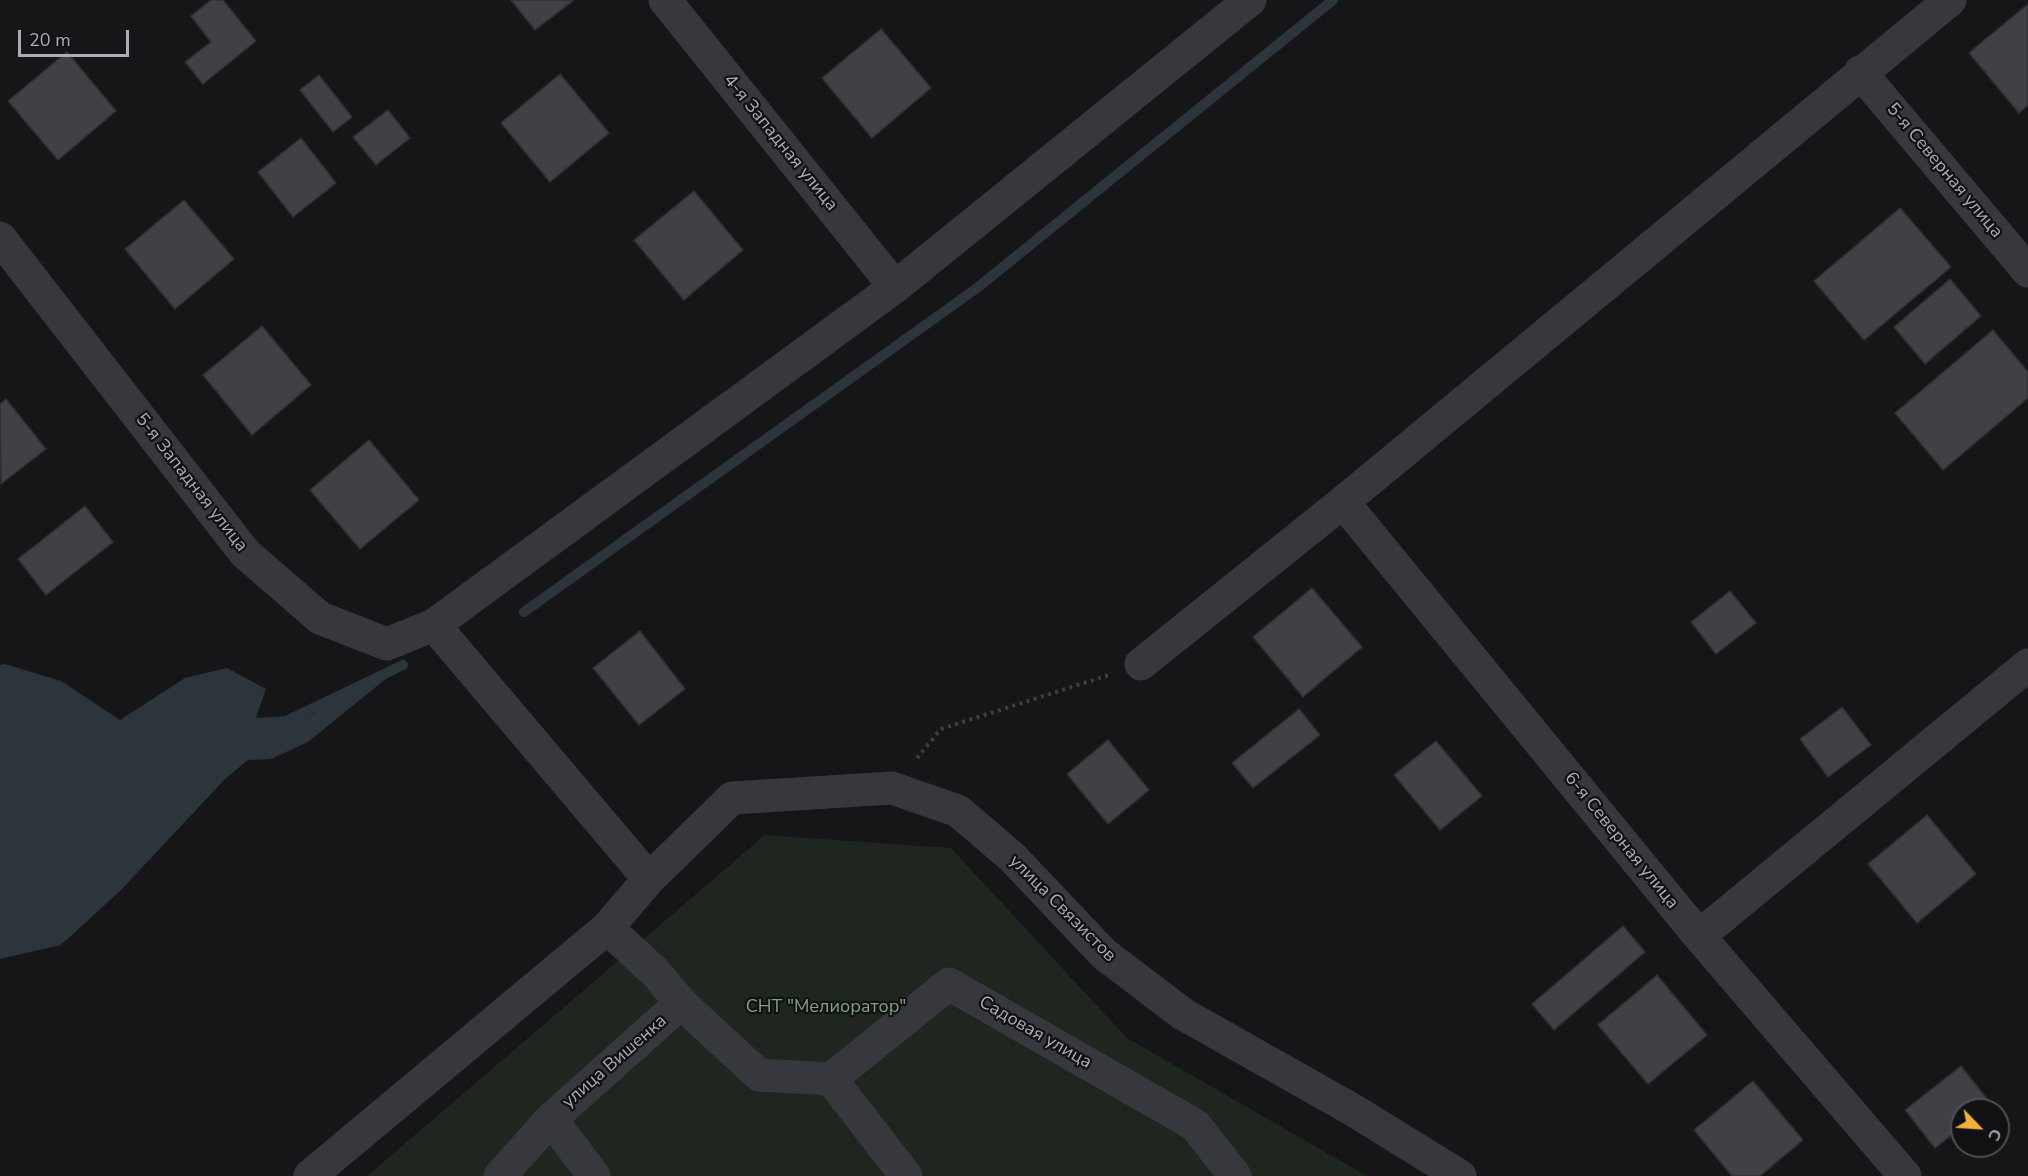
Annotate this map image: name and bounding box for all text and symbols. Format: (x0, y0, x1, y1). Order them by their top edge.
scale bar (21, 18, 132, 56)
text: 20 m (29, 28, 71, 52)
street label: 4-я Западная улица (718, 70, 842, 216)
street label: 5-я Северная улица (1881, 99, 2007, 243)
street label: 5-я Западная улица (130, 410, 252, 556)
street label: 6-я Северная улица (1559, 768, 1683, 914)
street label: улица Связистов (1004, 851, 1120, 967)
street label: Садовая улица (975, 992, 1095, 1074)
park label: СНТ "Мелиоратор" (746, 997, 906, 1019)
street label: улица Вишенка (558, 1011, 672, 1113)
north arrow (1950, 1098, 2010, 1158)
text: С (1982, 1125, 2007, 1144)

